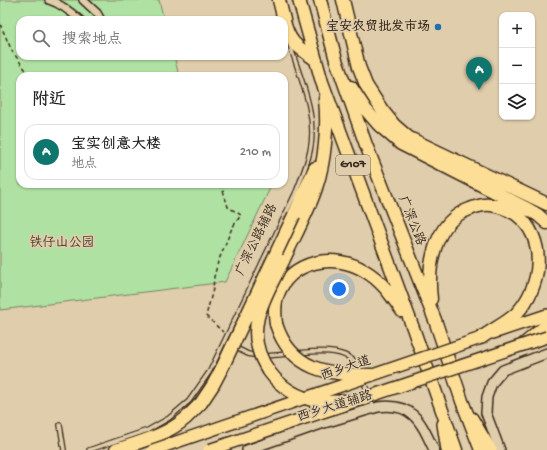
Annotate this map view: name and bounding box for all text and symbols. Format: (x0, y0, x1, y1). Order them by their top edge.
map controls (499, 12, 535, 120)
button: + (499, 12, 535, 48)
search box (16, 16, 288, 60)
place label: 宝安农贸批发市场 (326, 19, 430, 35)
marker: 宝安农贸批发市场 (433, 22, 443, 32)
icon: search (30, 27, 52, 49)
text: 搜索地点 (62, 31, 122, 49)
button: − (499, 48, 535, 84)
pin: A (466, 57, 492, 90)
button: layers (499, 84, 535, 120)
text: 附近 (32, 91, 66, 111)
text: 宝实创意大楼 (71, 136, 161, 154)
text: A (42, 145, 50, 160)
text: 210 m (240, 145, 271, 160)
road number: G107 (336, 155, 370, 175)
text: 地点 (71, 157, 97, 172)
street label: 广深公路 (394, 194, 429, 248)
street label: 广深公路辅路 (232, 201, 281, 278)
park label: 铁仔山公园 (29, 235, 95, 251)
your location (329, 279, 349, 299)
street label: 西乡大道 (319, 352, 373, 385)
street label: 西乡大道辅路 (295, 387, 374, 426)

